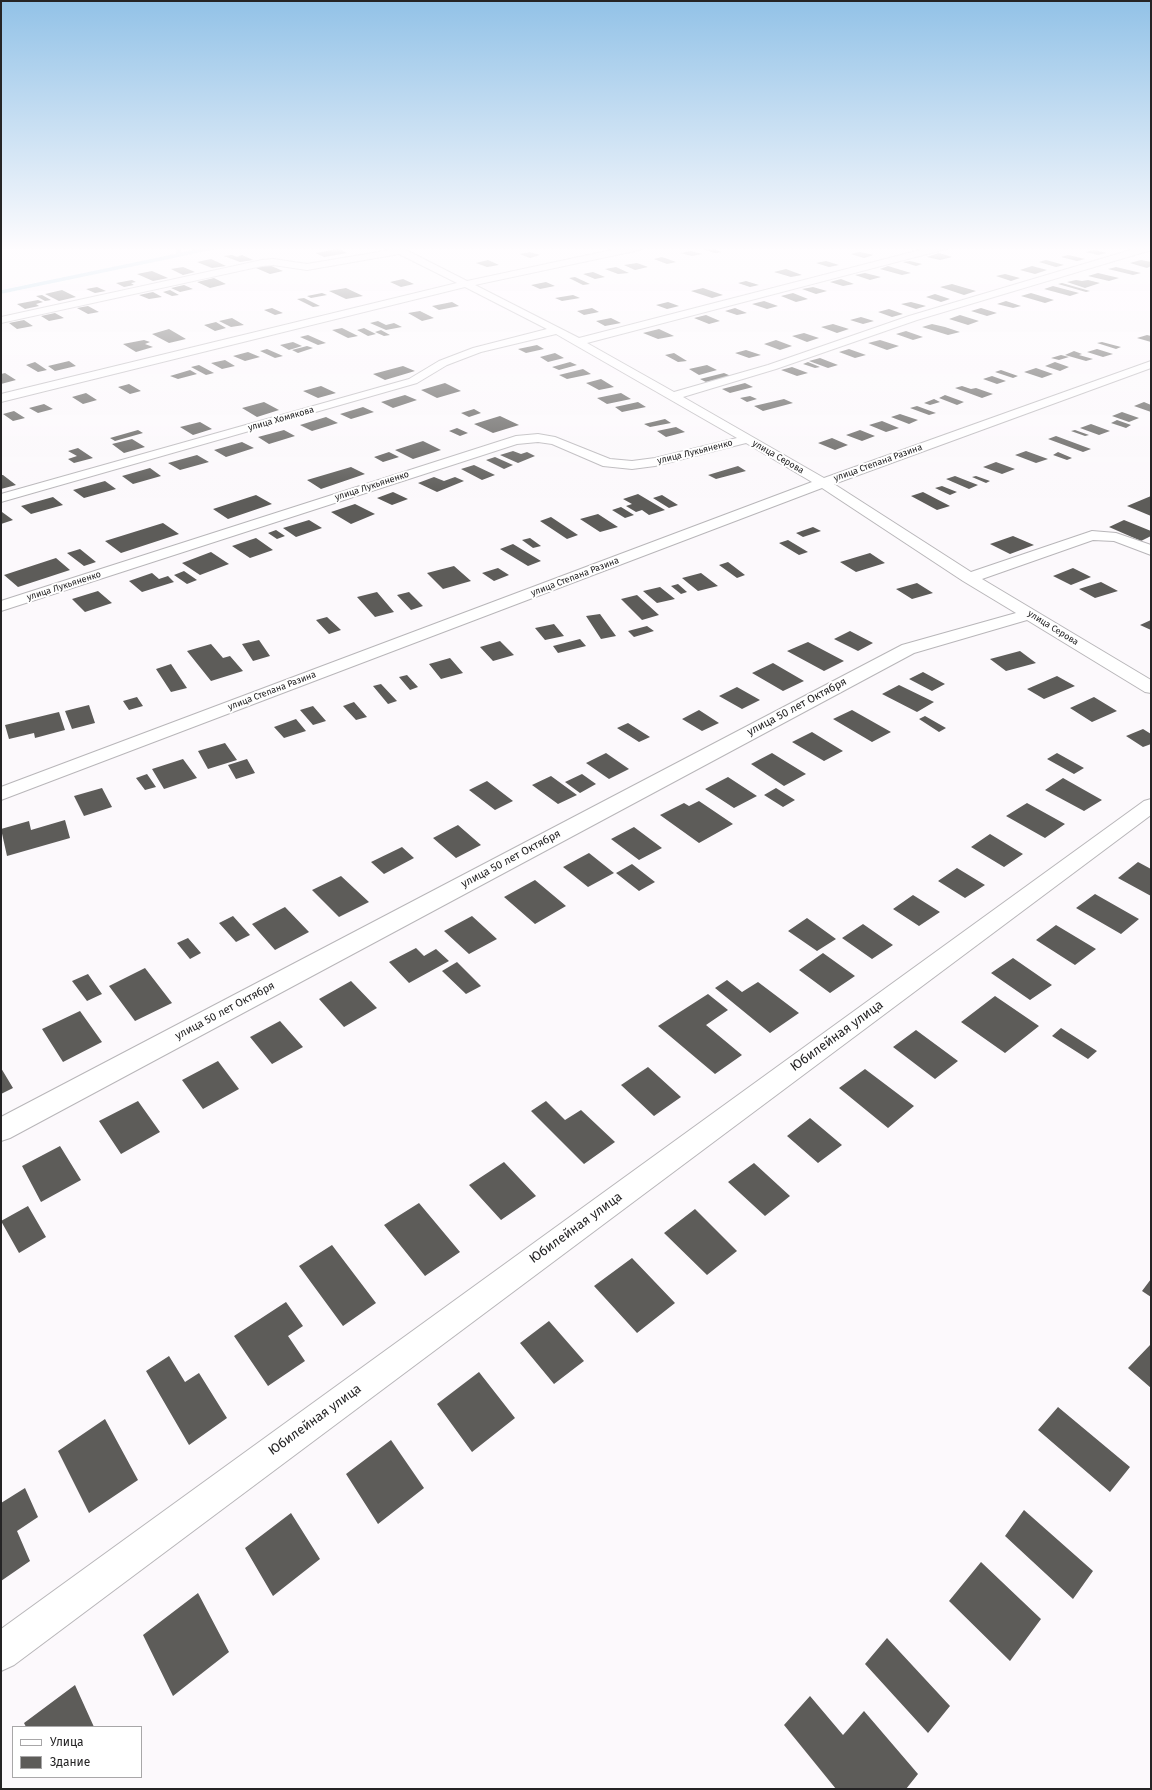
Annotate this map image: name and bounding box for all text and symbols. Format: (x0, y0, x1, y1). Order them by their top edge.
street label: улица Хомякова (247, 404, 315, 434)
street label: улица Лукьяненко (656, 437, 734, 467)
street label: улица Серова (750, 438, 806, 476)
street label: улица Степана Разина (832, 442, 924, 484)
street label: улица Лукьяненко (333, 469, 411, 503)
street label: улица Степана Разина (529, 555, 621, 599)
street label: улица Лукьяненко (25, 569, 103, 603)
street label: улица Серова (1026, 608, 1080, 648)
street label: улица Степана Разина (226, 669, 318, 713)
street label: улица 50 лет Октября (745, 675, 849, 739)
street label: улица 50 лет Октября (459, 827, 563, 891)
street label: улица 50 лет Октября (173, 979, 277, 1043)
street label: Юбилейная улица (788, 997, 886, 1075)
street label: Юбилейная улица (527, 1189, 625, 1267)
street label: Юбилейная улица (266, 1381, 364, 1459)
legend (12, 1726, 142, 1778)
text: Улица (50, 1735, 84, 1749)
text: Здание (50, 1755, 90, 1769)

